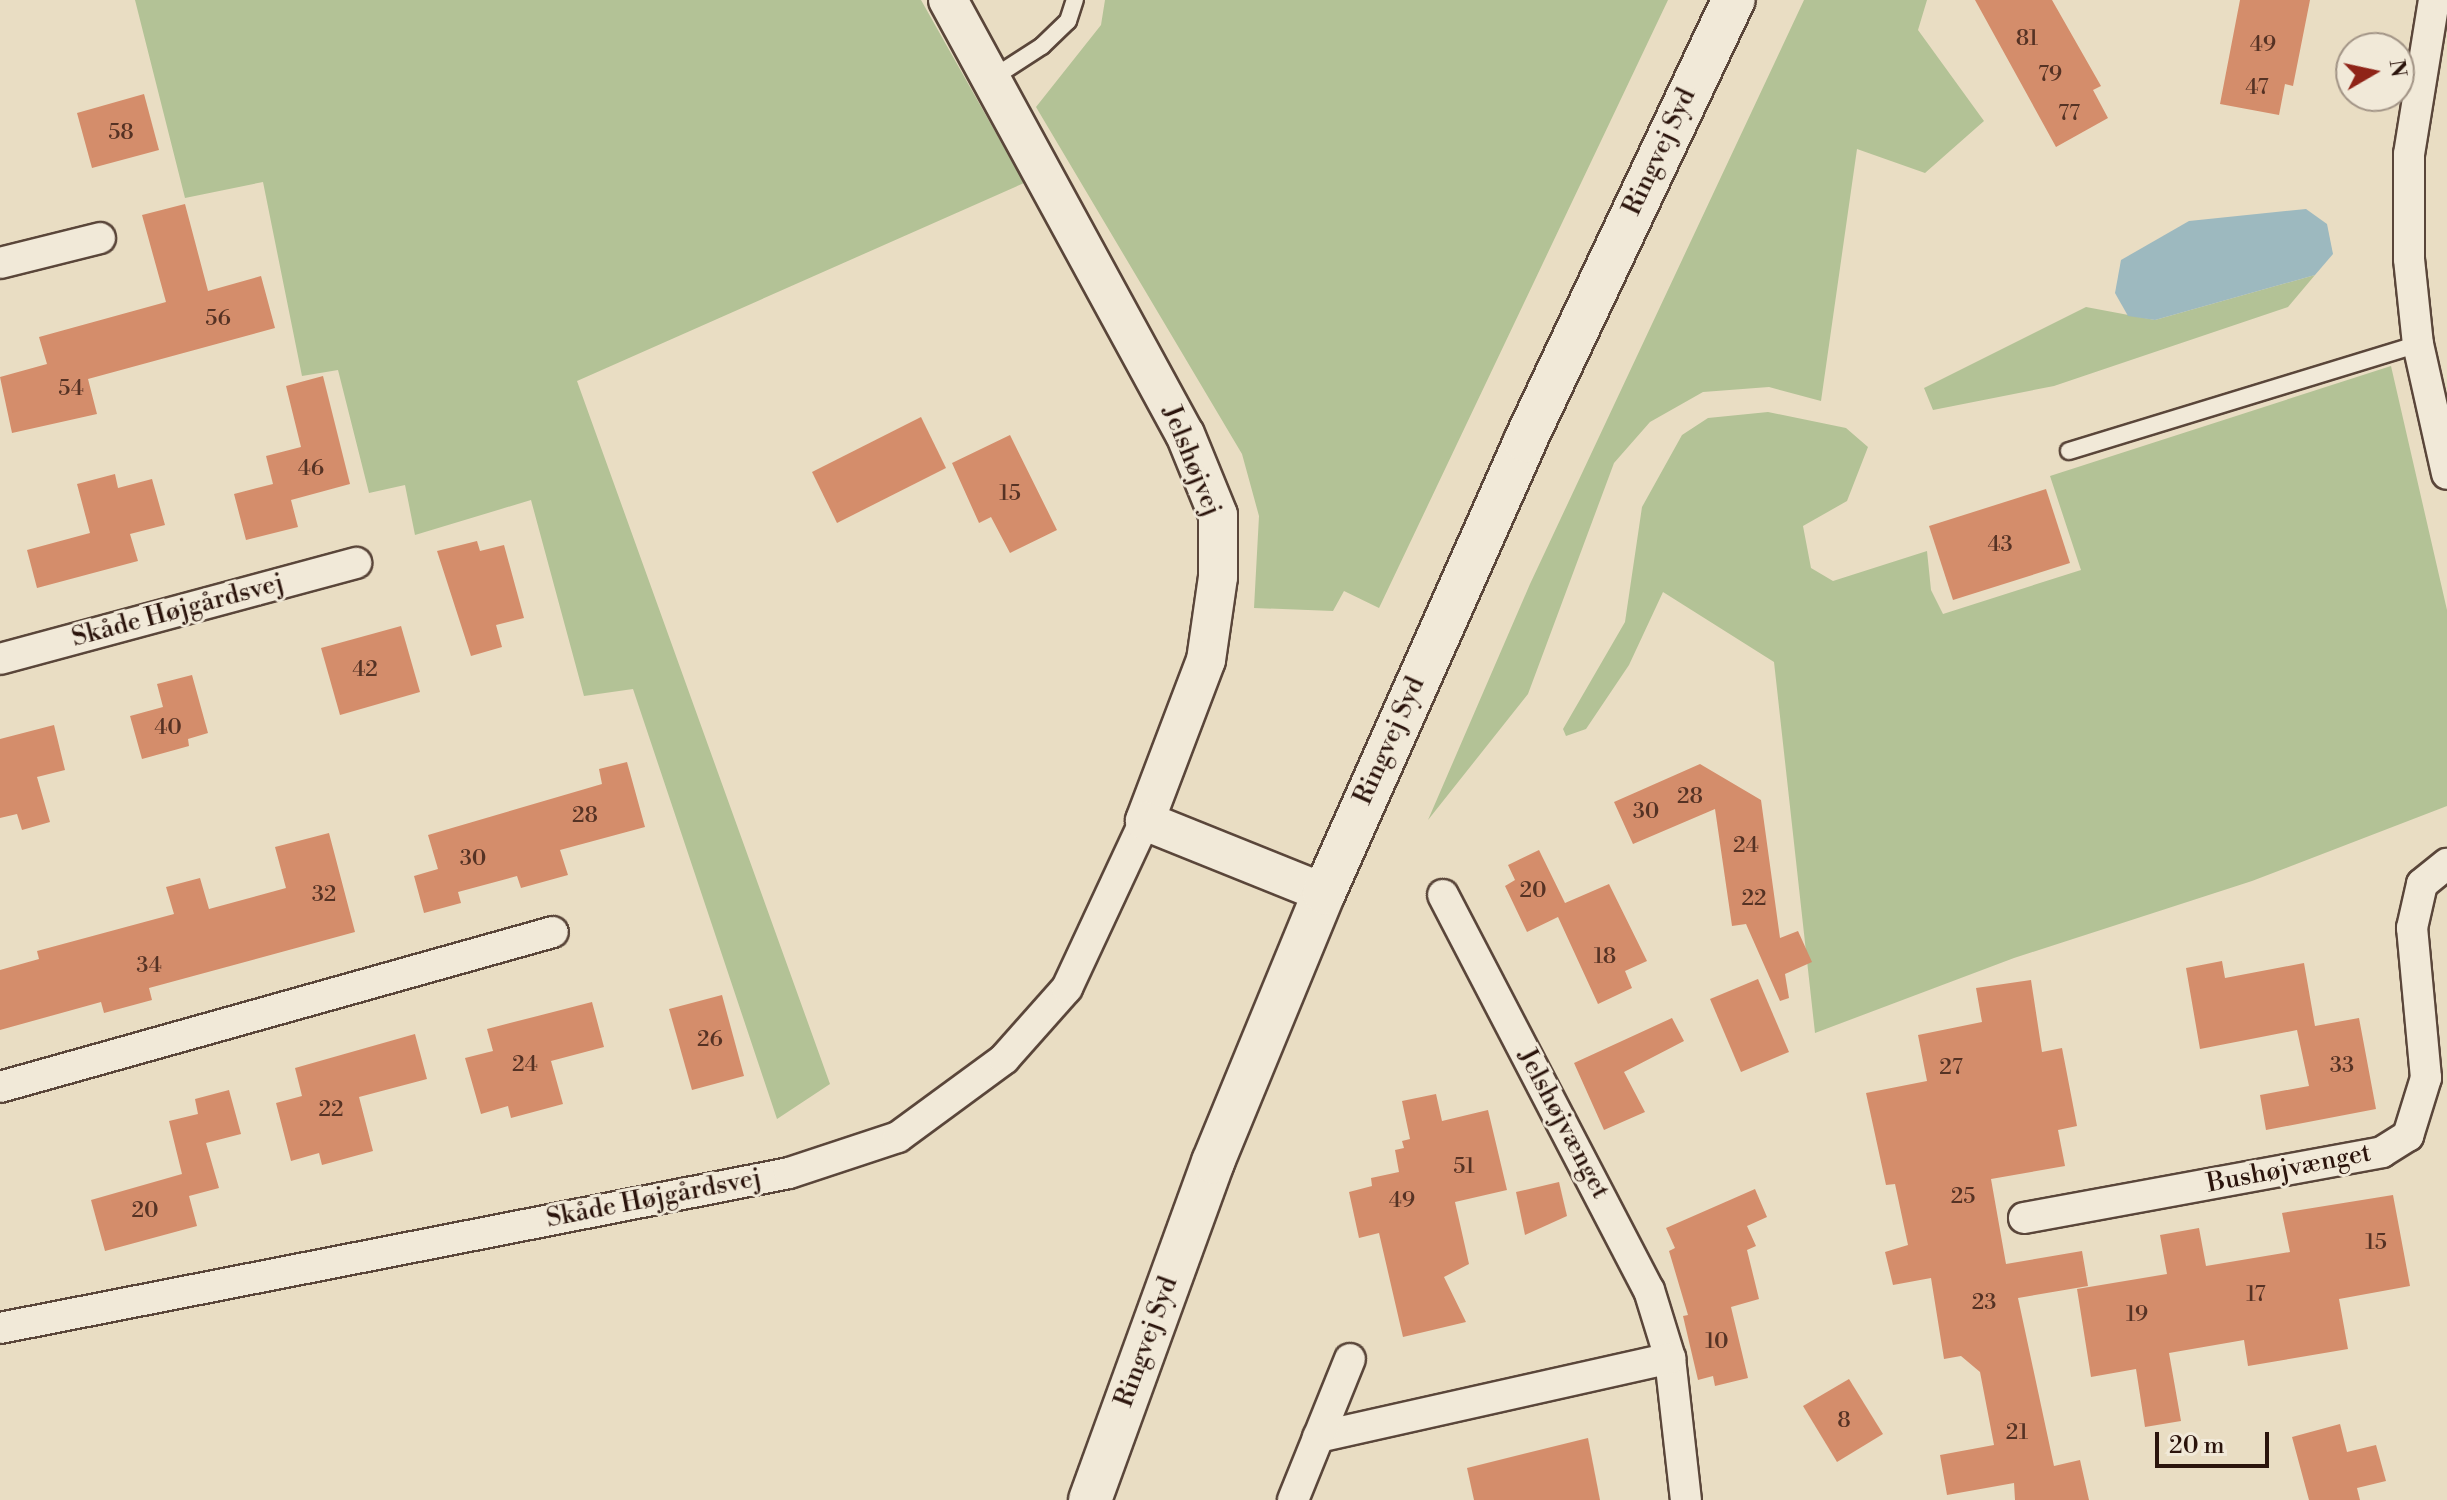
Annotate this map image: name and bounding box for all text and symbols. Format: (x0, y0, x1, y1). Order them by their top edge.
house number: 81 (2016, 26, 2038, 52)
house number: 49 (2250, 32, 2276, 58)
north arrow (2335, 32, 2415, 112)
text: N (2383, 58, 2412, 79)
house number: 79 (2038, 62, 2062, 88)
house number: 47 (2245, 75, 2269, 101)
street label: Ringvej Syd (1617, 84, 1703, 220)
house number: 77 (2058, 101, 2080, 127)
house number: 58 (108, 120, 134, 146)
house number: 56 (205, 306, 231, 332)
house number: 54 (58, 376, 84, 402)
street label: Jelshøjvej (1155, 401, 1227, 521)
house number: 46 (298, 456, 324, 482)
house number: 15 (999, 481, 1021, 507)
house number: 43 (1987, 532, 2013, 558)
street label: Skåde Højgårdsvej (69, 568, 287, 654)
house number: 42 (352, 657, 378, 683)
street label: Ringvej Syd (1348, 672, 1432, 810)
house number: 40 (154, 715, 182, 741)
house number: 28 (1677, 784, 1703, 810)
house number: 30 (1633, 799, 1659, 825)
house number: 28 (572, 803, 598, 829)
house number: 24 (1733, 833, 1759, 859)
house number: 30 (460, 846, 486, 872)
house number: 20 (1519, 878, 1547, 904)
house number: 32 (312, 882, 336, 908)
house number: 22 (1741, 886, 1767, 912)
house number: 18 (1594, 944, 1616, 970)
house number: 34 (136, 953, 162, 979)
house number: 26 (697, 1027, 723, 1053)
street label: Jelshøjvænget (1510, 1044, 1616, 1204)
house number: 24 (512, 1052, 538, 1078)
house number: 33 (2330, 1053, 2354, 1079)
house number: 27 (1939, 1055, 1963, 1081)
house number: 22 (318, 1097, 344, 1123)
street label: Bushøjvænget (2204, 1138, 2374, 1200)
house number: 51 (1453, 1154, 1475, 1180)
street label: Skåde Højgårdsvej (544, 1163, 764, 1235)
house number: 25 (1951, 1184, 1975, 1210)
house number: 49 (1389, 1188, 1415, 1214)
house number: 20 (131, 1198, 159, 1224)
house number: 15 (2365, 1230, 2387, 1256)
street label: Ringvej Syd (1109, 1272, 1185, 1412)
house number: 17 (2246, 1282, 2266, 1308)
house number: 23 (1972, 1290, 1996, 1316)
house number: 19 (2126, 1302, 2148, 1328)
house number: 10 (1705, 1329, 1729, 1355)
house number: 8 (1837, 1408, 1851, 1434)
scale bar (2159, 1416, 2273, 1466)
house number: 21 (2006, 1420, 2028, 1446)
text: 20 m (2169, 1431, 2225, 1461)

